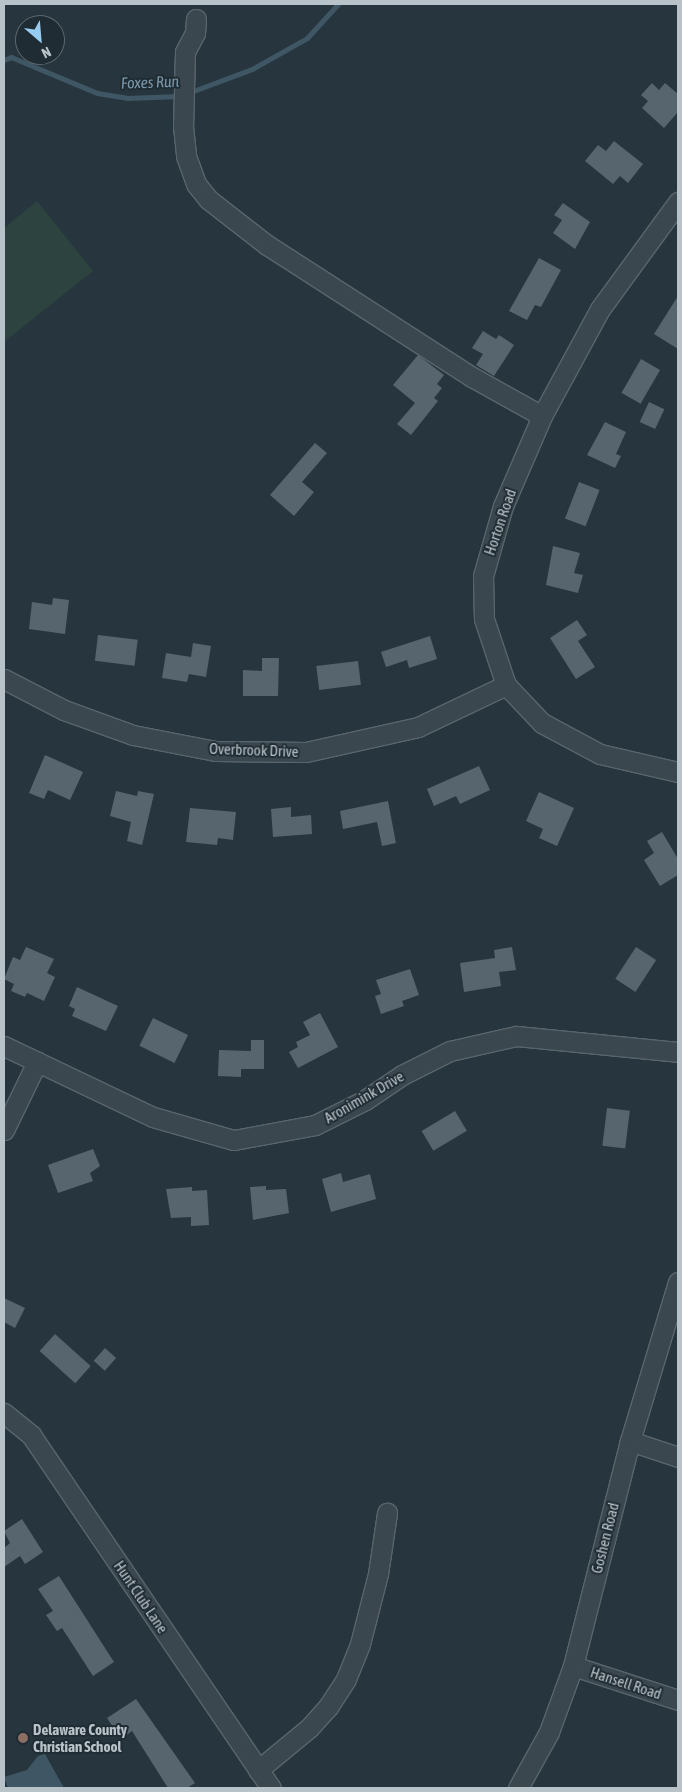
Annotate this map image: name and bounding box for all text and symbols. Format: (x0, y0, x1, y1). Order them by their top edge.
north arrow (15, 15, 65, 65)
text: N (39, 43, 54, 61)
water label: Foxes Run (120, 71, 180, 93)
street label: Horton Road (480, 486, 520, 558)
street label: Overbrook Drive (209, 739, 299, 761)
street label: Aronimink Drive (321, 1067, 407, 1127)
street label: Goshen Road (588, 1501, 622, 1575)
street label: Hunt Club Lane (110, 1557, 172, 1637)
street label: Hansell Road (588, 1663, 664, 1703)
place label: Delaware County Christian School (33, 1720, 127, 1755)
marker: Delaware County Christian School (17, 1732, 29, 1744)

